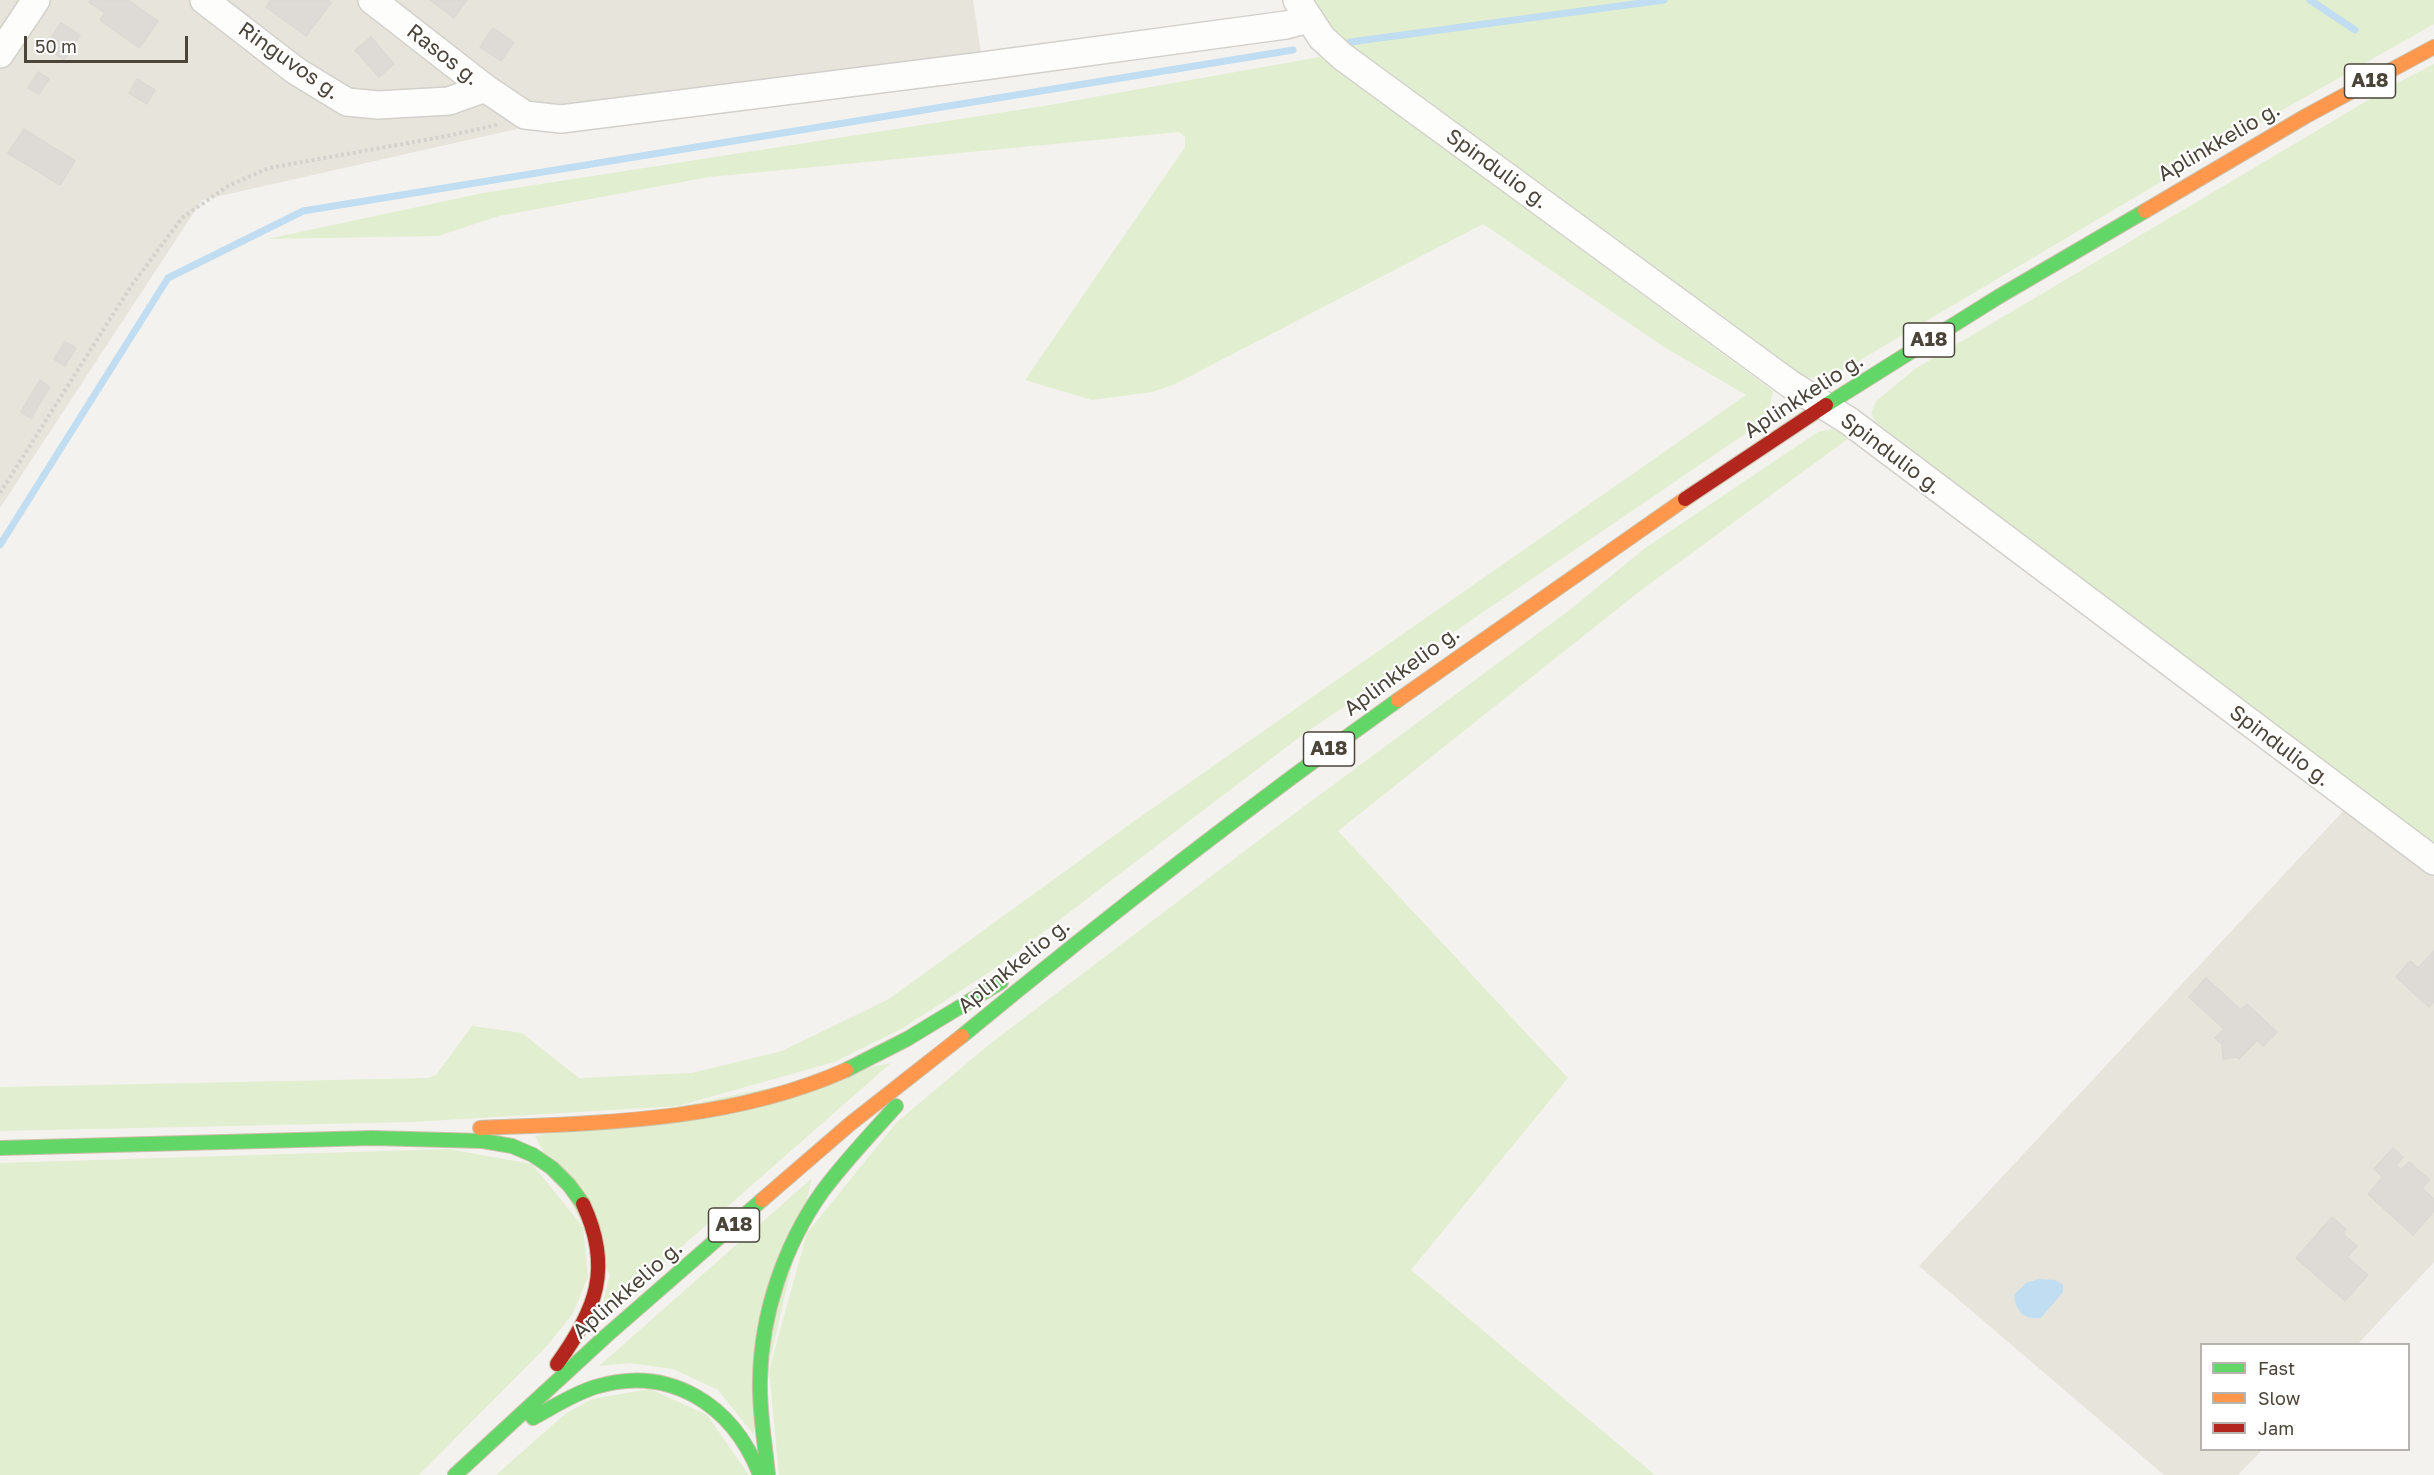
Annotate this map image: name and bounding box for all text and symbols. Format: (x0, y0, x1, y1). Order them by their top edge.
street label: Ringuvos g. (233, 17, 345, 105)
street label: Rasos g. (402, 19, 484, 91)
scale bar (27, 24, 190, 62)
text: 50 m (35, 35, 77, 57)
road number: A18 (2344, 64, 2396, 98)
street label: Aplinkkelio g. (2153, 97, 2285, 187)
street label: Spindulio g. (1441, 124, 1553, 214)
road number: A18 (1904, 323, 1954, 357)
street label: Aplinkkelio g. (1740, 348, 1868, 444)
street label: Spindulio g. (1836, 408, 1946, 500)
street label: Aplinkkelio g. (1339, 620, 1465, 722)
street label: Spindulio g. (2225, 700, 2335, 792)
road number: A18 (1304, 732, 1354, 766)
street label: Aplinkkelio g. (953, 913, 1075, 1019)
road number: A18 (708, 1208, 760, 1242)
street label: Aplinkkelio g. (568, 1236, 688, 1344)
legend (2200, 1343, 2410, 1451)
text: Fast (2258, 1357, 2295, 1379)
text: Slow (2258, 1387, 2300, 1409)
text: Jam (2258, 1417, 2294, 1439)

